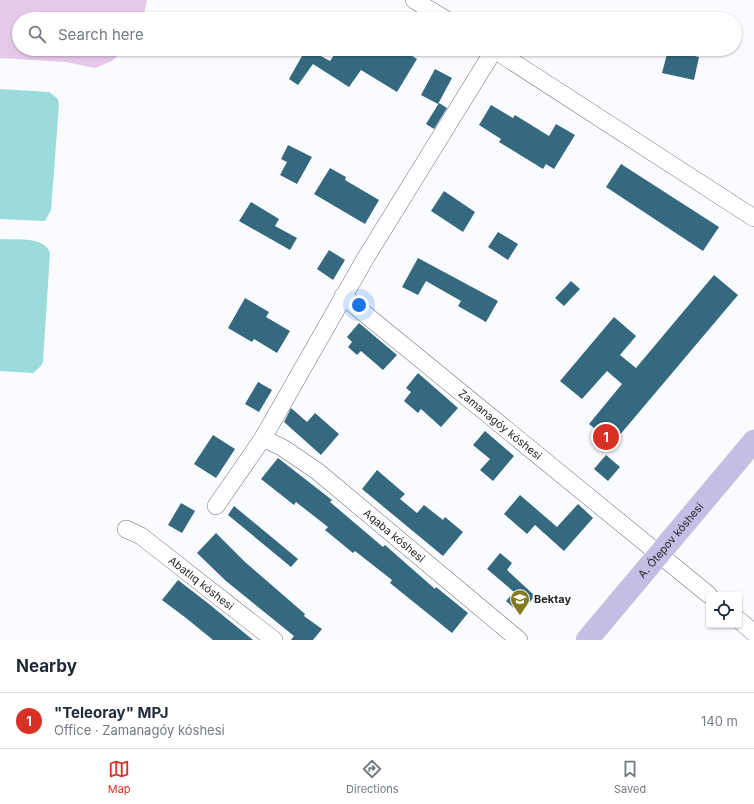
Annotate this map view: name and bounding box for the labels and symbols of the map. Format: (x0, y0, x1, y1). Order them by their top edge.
your location (349, 295, 369, 315)
street label: Zamanagóy kóshesi (456, 386, 545, 463)
pin: 1 (593, 422, 619, 452)
street label: A. Ótepov kóshesi (635, 500, 706, 581)
street label: Aqaba kóshesi (360, 506, 428, 565)
street label: Abatlıq kóshesi (166, 553, 237, 613)
school or university icon: Bektay (509, 588, 531, 616)
place label: Bektay (534, 592, 571, 606)

